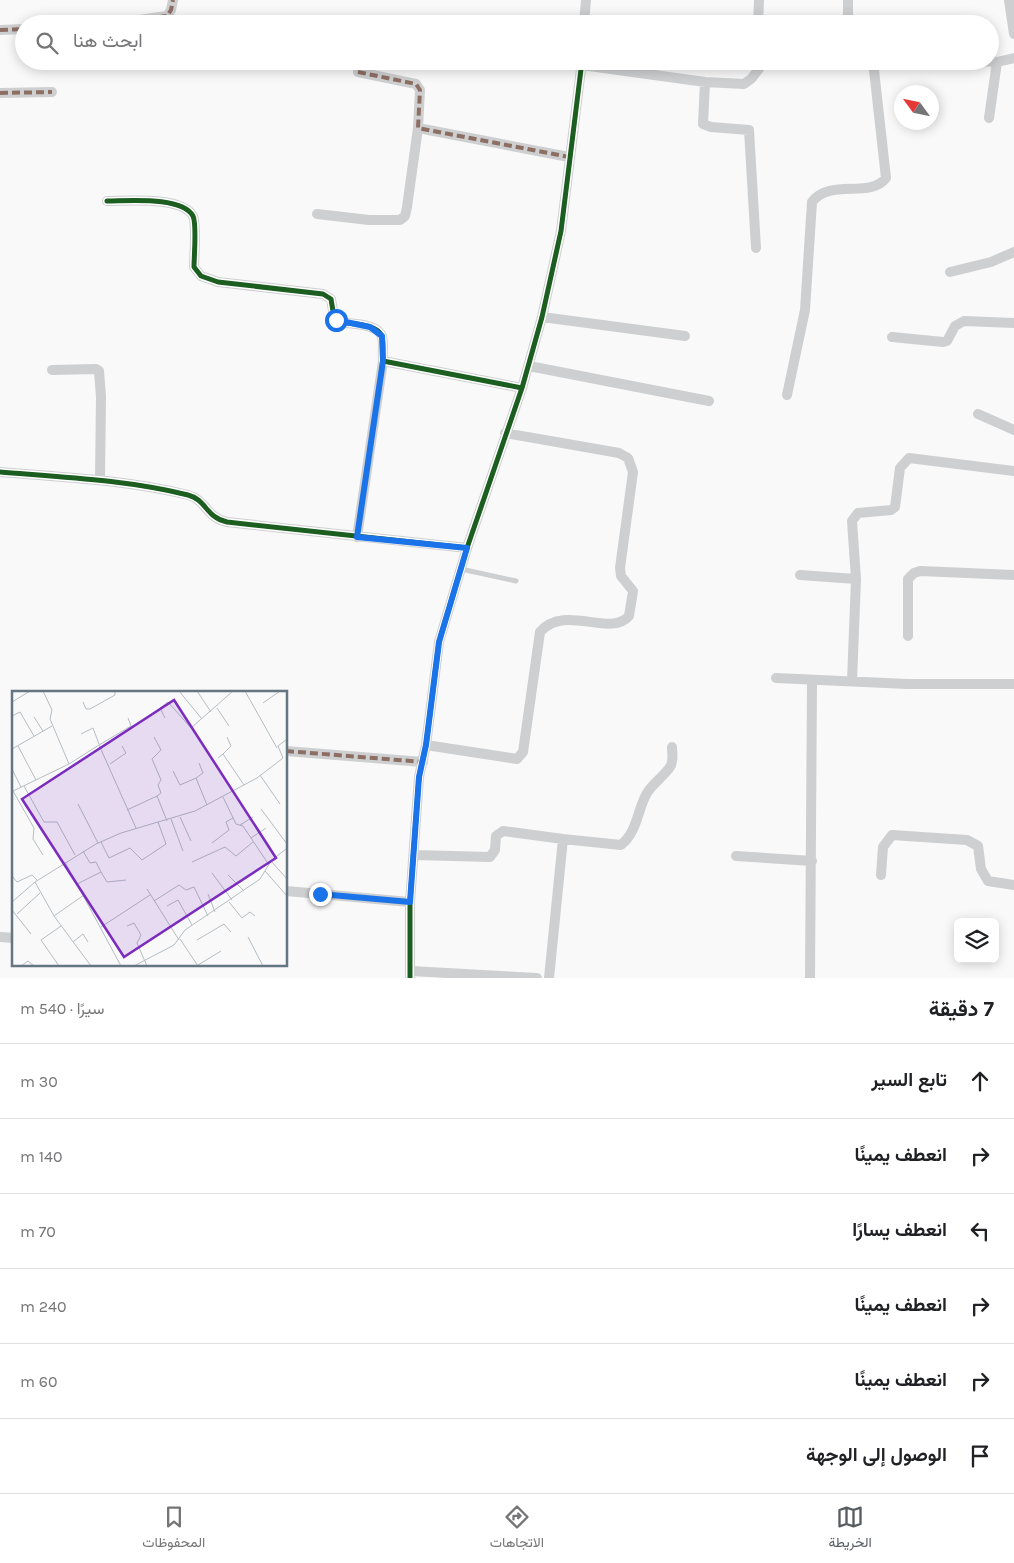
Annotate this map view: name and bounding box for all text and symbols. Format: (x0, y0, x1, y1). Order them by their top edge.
search box (15, 15, 999, 70)
icon: search (33, 29, 61, 57)
text: ابحث هنا (73, 30, 143, 52)
north arrow (894, 85, 939, 130)
route start (325, 309, 348, 332)
inset map (12, 691, 288, 966)
route end (309, 883, 332, 906)
map controls (954, 918, 999, 963)
button: layers (954, 918, 999, 963)
text: 7 دقيقة (929, 997, 994, 1021)
text: سيرًا · 540 m (20, 999, 104, 1018)
icon: ahead (966, 1067, 994, 1095)
text: تابع السير (871, 1069, 947, 1091)
text: 30 m (20, 1072, 58, 1091)
icon: right (966, 1142, 994, 1170)
text: انعطف يمينًا (855, 1144, 947, 1166)
text: 140 m (20, 1147, 63, 1166)
icon: left (966, 1217, 994, 1245)
text: انعطف يسارًا (852, 1219, 947, 1241)
text: 70 m (20, 1222, 56, 1241)
icon: right (966, 1292, 994, 1320)
text: انعطف يمينًا (855, 1294, 947, 1316)
text: 240 m (20, 1297, 67, 1316)
icon: right (966, 1367, 994, 1395)
text: انعطف يمينًا (855, 1369, 947, 1391)
text: 60 m (20, 1372, 57, 1391)
icon: arrive (966, 1442, 994, 1470)
text: الوصول إلى الوجهة (806, 1444, 947, 1466)
tab: المحفوظات (142, 1503, 205, 1555)
tab: الاتجاهات (490, 1503, 544, 1555)
tab: الخريطة (828, 1503, 872, 1555)

